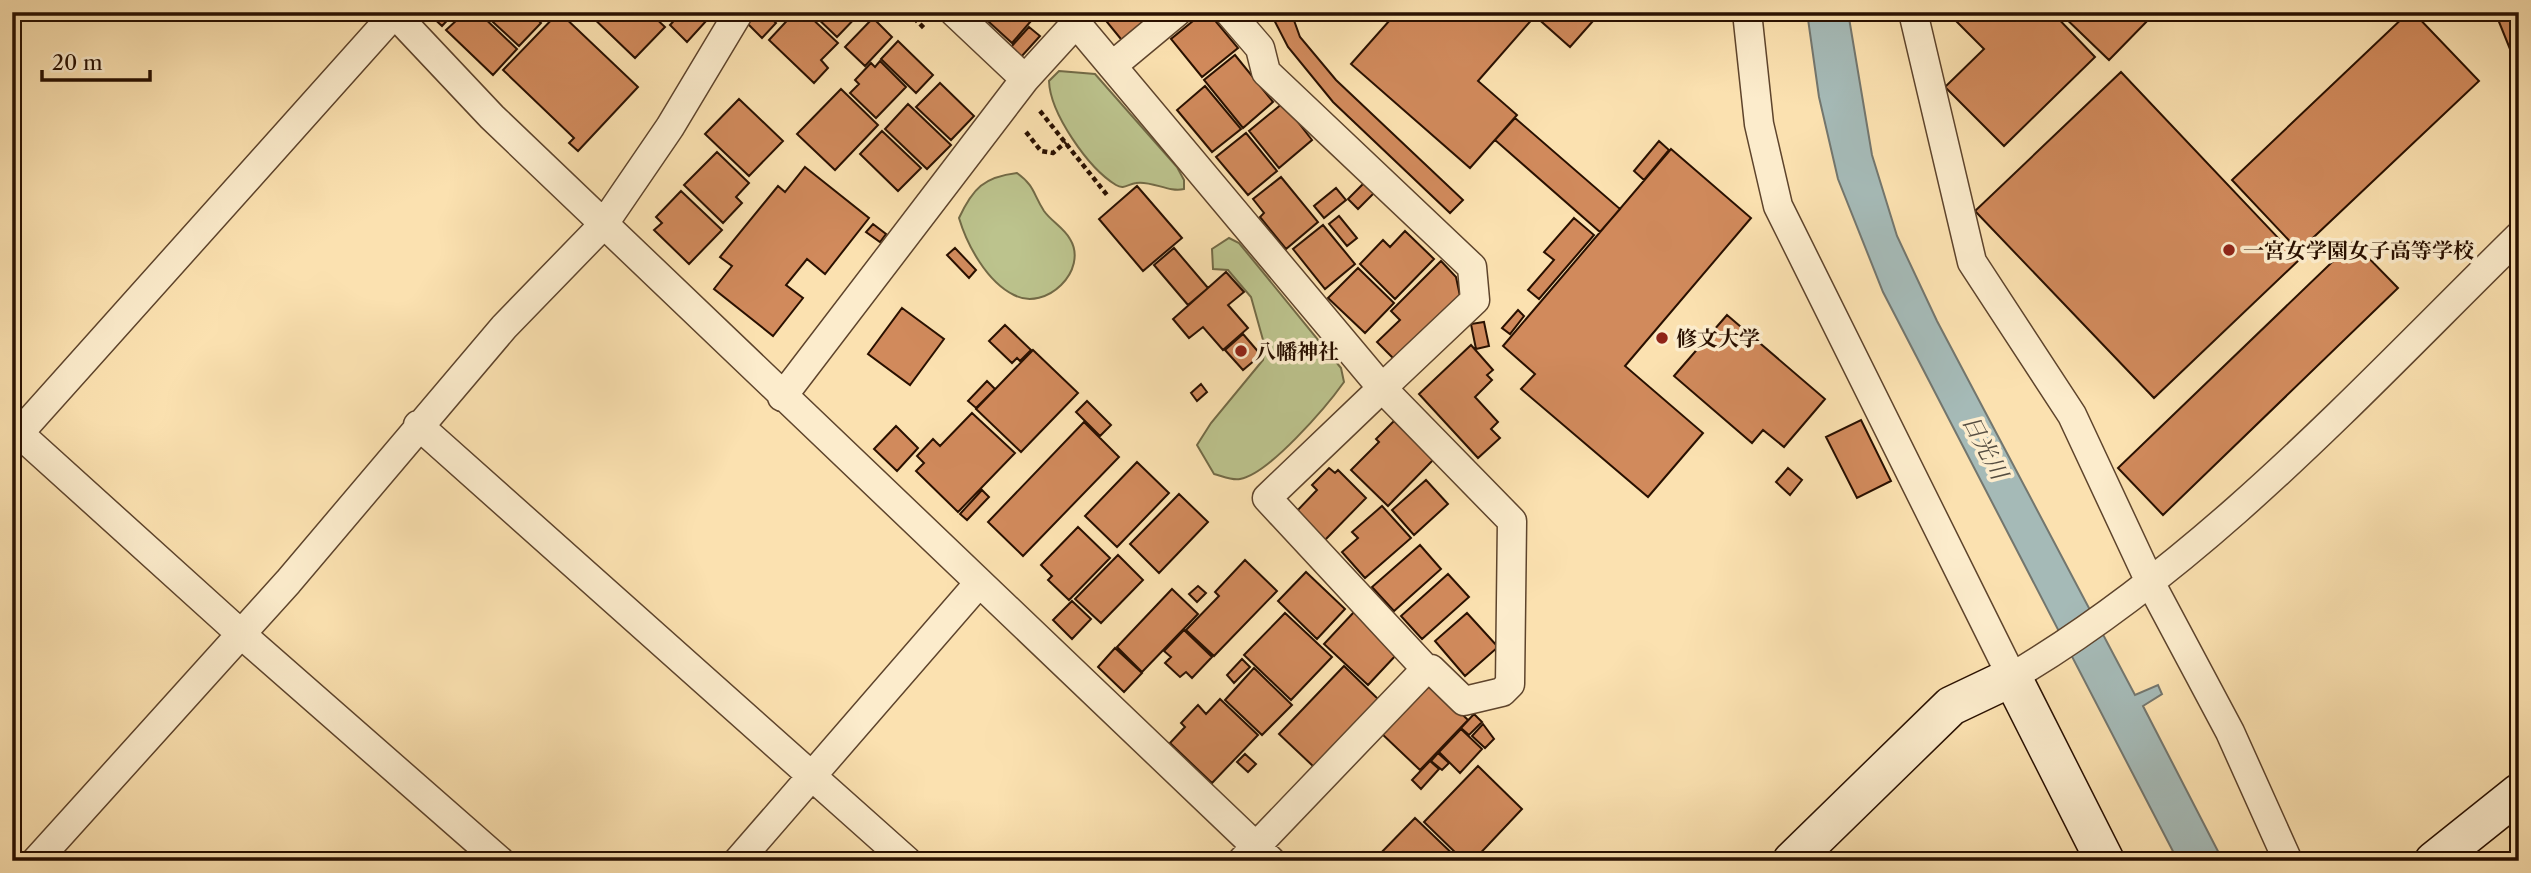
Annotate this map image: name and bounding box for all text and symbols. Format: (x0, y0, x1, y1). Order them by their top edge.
scale bar (42, 38, 150, 82)
text: 20 m (52, 50, 103, 75)
place label: 一宮女学園女子高等学校 (2243, 238, 2474, 263)
marker: 一宮女学園女子高等学校 (2221, 242, 2237, 258)
place label: 修文大学 (1676, 326, 1760, 351)
marker: 修文大学 (1654, 330, 1670, 346)
place label: 八幡神社 (1255, 339, 1339, 364)
marker: 八幡神社 (1233, 343, 1249, 359)
water label: 日光川 (1956, 410, 2015, 487)

